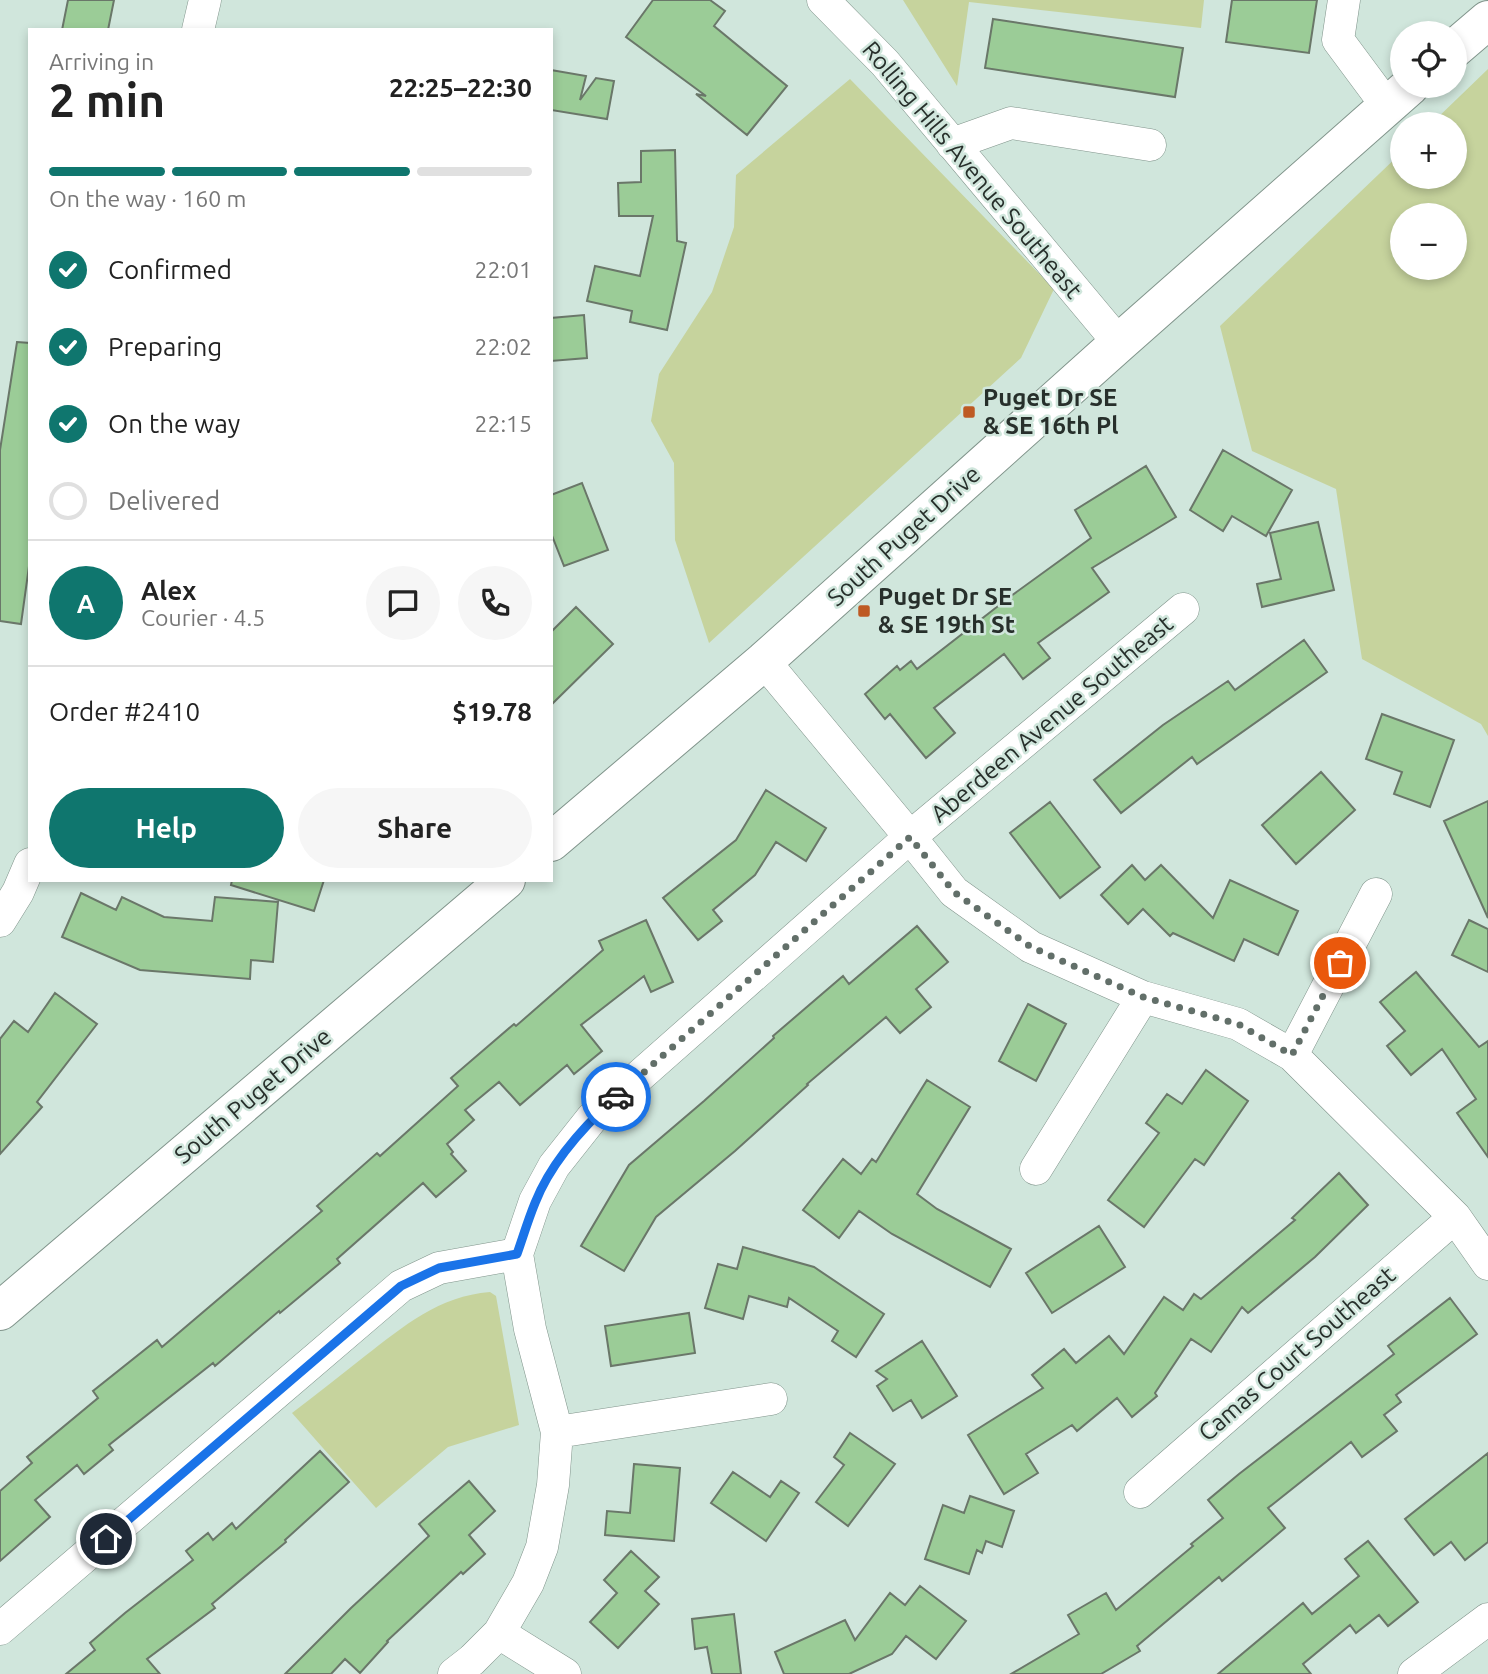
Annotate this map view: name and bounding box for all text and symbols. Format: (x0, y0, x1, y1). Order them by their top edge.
map controls (1390, 21, 1467, 280)
button: locate (1390, 21, 1467, 98)
street label: Rolling Hills Avenue Southeast (857, 36, 1088, 304)
text: Arriving in (49, 49, 154, 74)
text: 22:25–22:30 (389, 73, 532, 102)
text: 2 min (49, 74, 165, 126)
button: + (1390, 112, 1467, 189)
text: On the way · 160 m (49, 186, 246, 211)
button: − (1390, 203, 1467, 280)
icon: check (49, 251, 87, 289)
text: Confirmed (108, 255, 232, 284)
text: 22:01 (474, 257, 532, 282)
icon: check (49, 328, 87, 366)
text: Preparing (108, 332, 222, 361)
text: 22:02 (474, 334, 532, 359)
place label: Puget Dr SE & SE 16th Pl (983, 384, 1119, 439)
marker: Puget Dr SE & SE 16th Pl (961, 404, 977, 420)
icon: check (49, 405, 87, 443)
text: On the way (108, 409, 240, 438)
text: 22:15 (474, 411, 532, 436)
street label: South Puget Drive (822, 460, 985, 611)
text: Delivered (108, 486, 220, 515)
button: chat (366, 566, 440, 640)
button: phone (458, 566, 532, 640)
text: Alex (141, 576, 196, 605)
place label: Puget Dr SE & SE 19th St (878, 583, 1015, 638)
text: A (77, 589, 95, 618)
marker: Puget Dr SE & SE 19th St (856, 603, 872, 619)
text: Courier · 4.5 (141, 605, 265, 630)
street label: Aberdeen Avenue Southeast (925, 609, 1178, 828)
text: Order #2410 (49, 697, 200, 726)
text: $19.78 (452, 697, 532, 726)
button: Help (49, 788, 284, 868)
button: Share (298, 788, 532, 868)
pin (1310, 933, 1370, 993)
icon: bag (1321, 944, 1359, 982)
street label: South Puget Drive (169, 1022, 336, 1169)
courier (581, 1062, 651, 1132)
icon: car (597, 1078, 635, 1116)
street label: Camas Court Southeast (1193, 1261, 1401, 1446)
pin (76, 1509, 136, 1569)
icon: home (87, 1520, 125, 1558)

